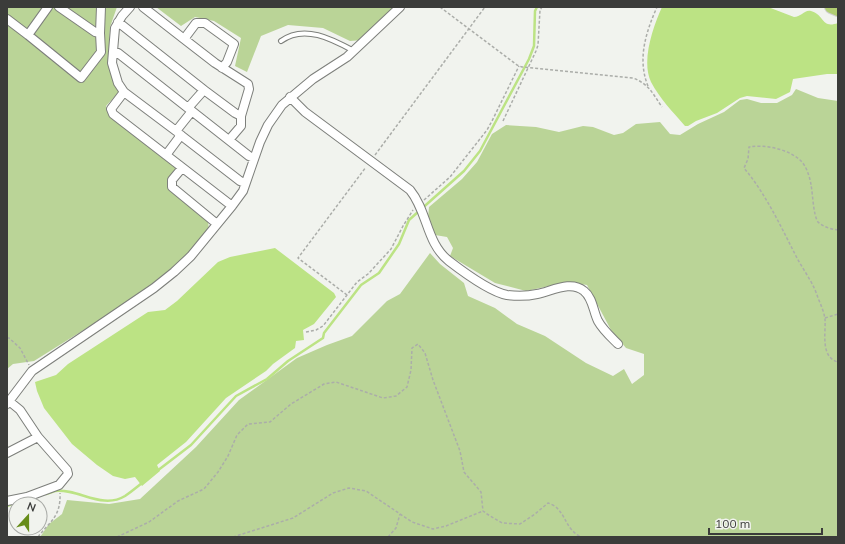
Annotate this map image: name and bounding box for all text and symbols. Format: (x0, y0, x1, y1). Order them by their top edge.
north arrow (8, 496, 48, 536)
text: N (25, 499, 38, 515)
scale bar (709, 510, 822, 536)
text: 100 m (715, 516, 750, 531)

